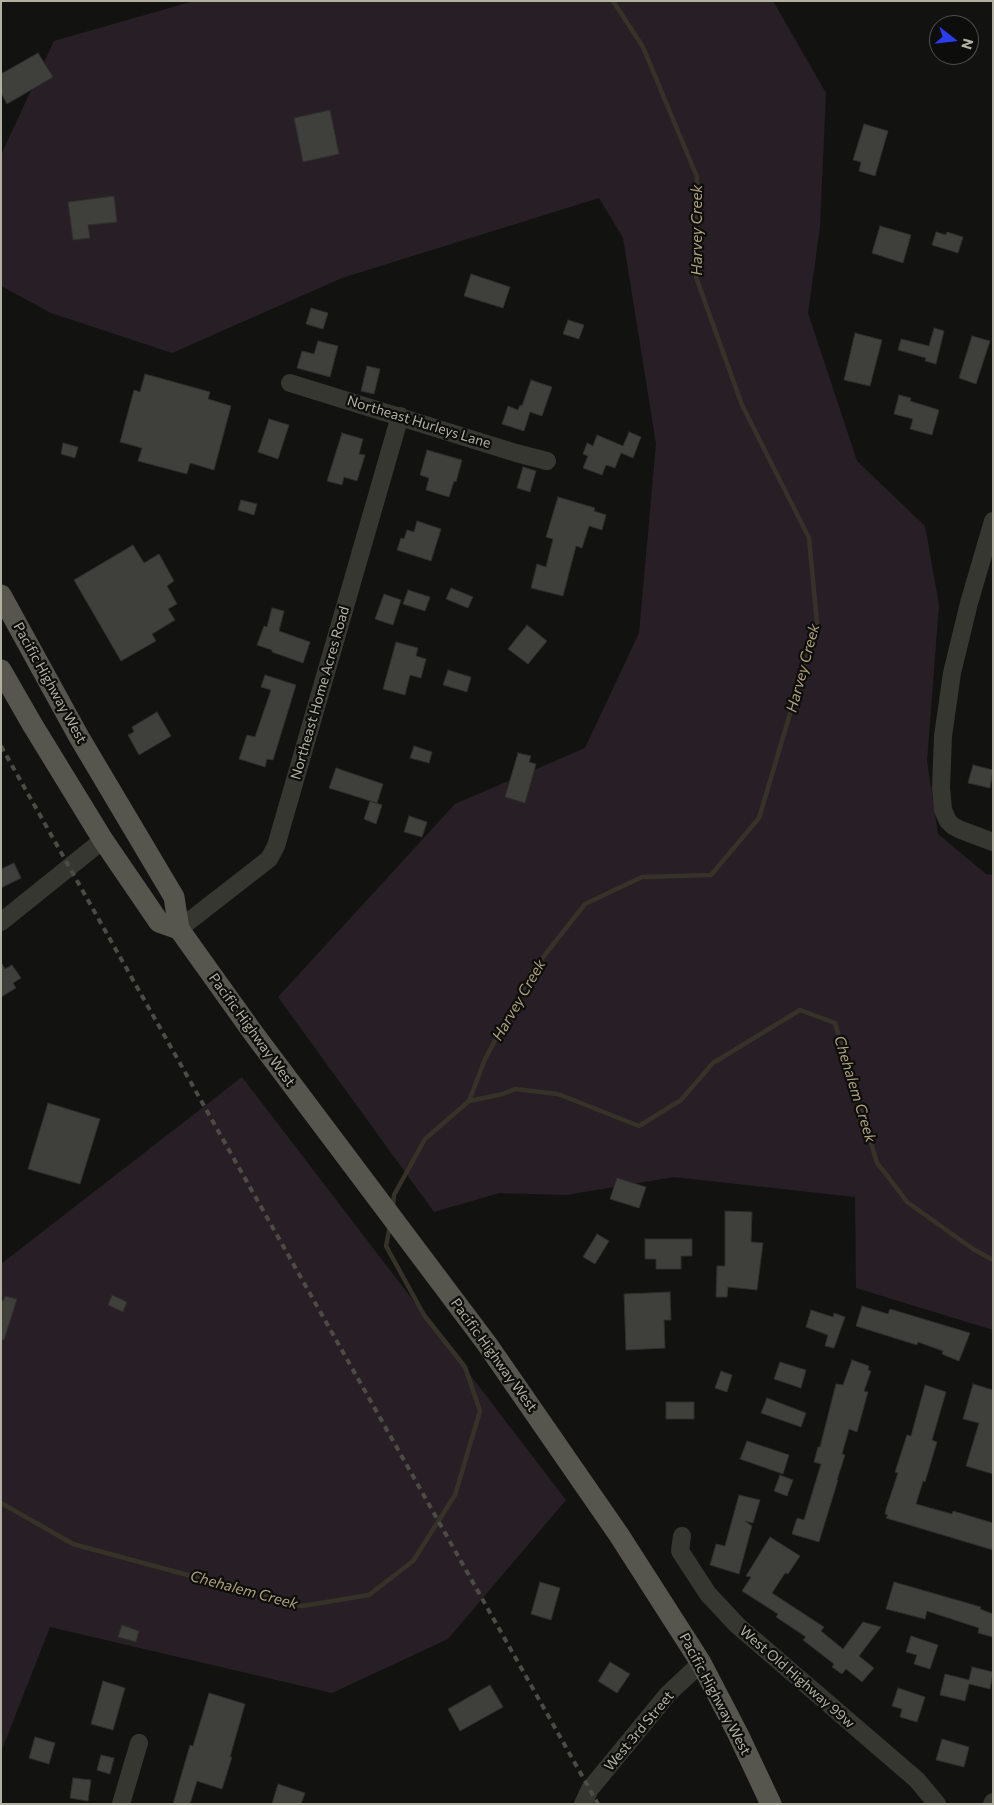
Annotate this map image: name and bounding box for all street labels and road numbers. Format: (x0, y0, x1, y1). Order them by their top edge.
street label: Northeast Hurleys Lane (345, 392, 493, 452)
street label: Northeast Home Acres Road (287, 604, 353, 782)
street label: Pacific Highway West (10, 620, 90, 746)
street label: Pacific Highway West (205, 970, 299, 1090)
street label: Pacific Highway West (447, 1295, 541, 1415)
street label: West Old Highway 99w (736, 1622, 858, 1732)
street label: Pacific Highway West (676, 1630, 754, 1758)
street label: West 3rd Street (601, 1688, 677, 1774)

